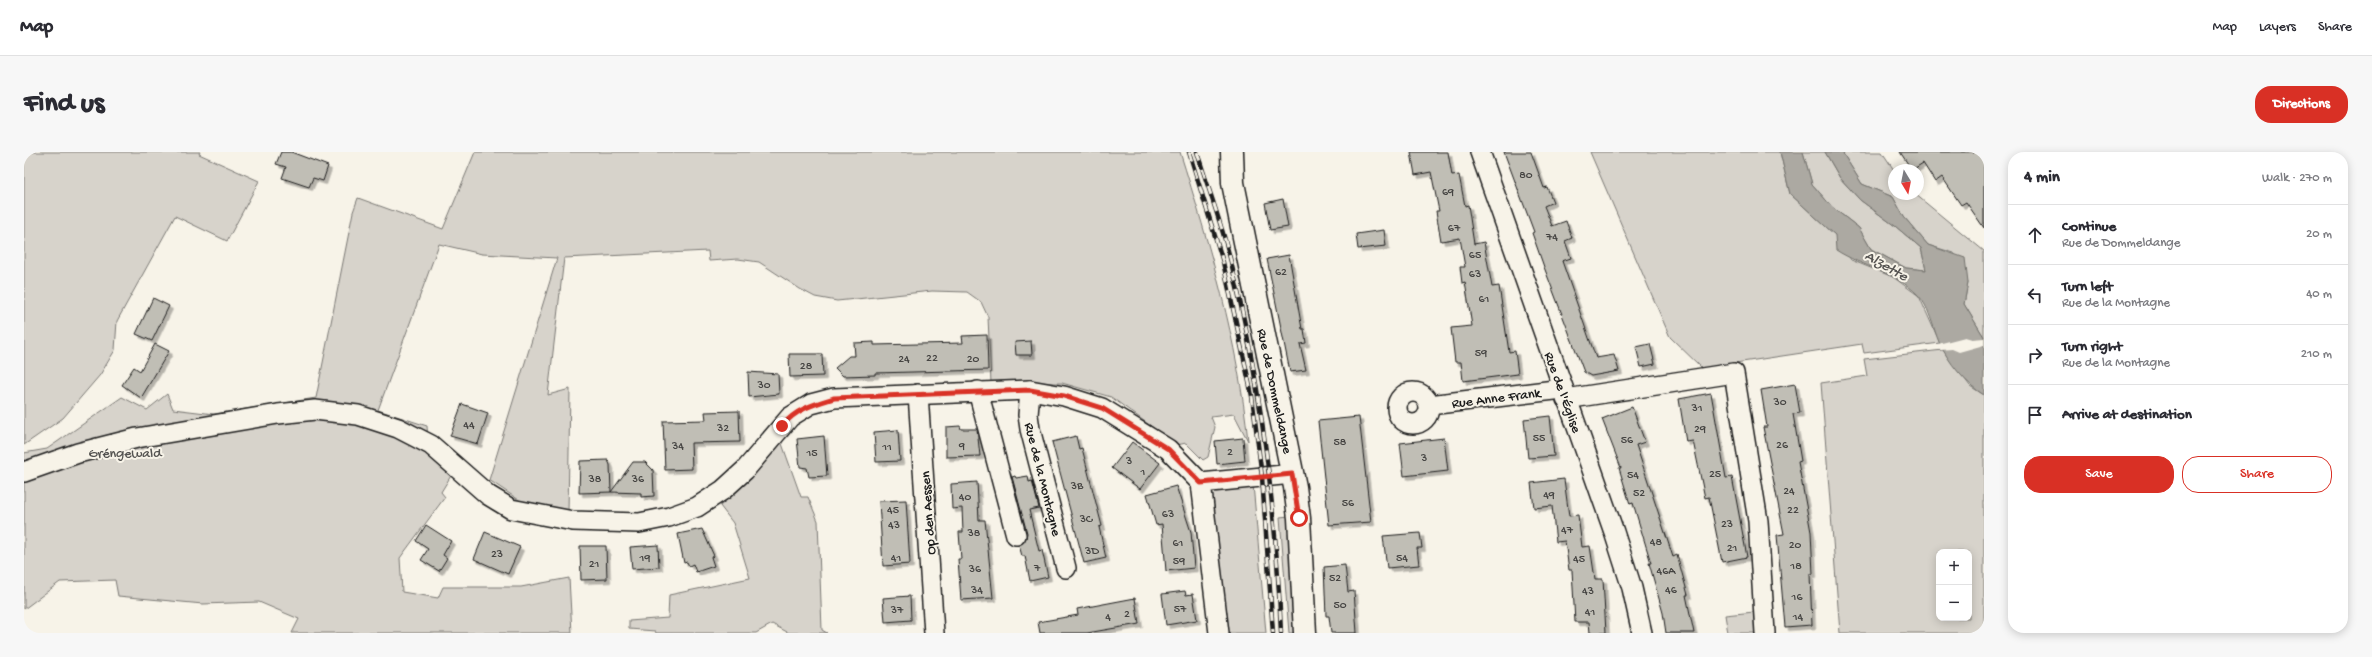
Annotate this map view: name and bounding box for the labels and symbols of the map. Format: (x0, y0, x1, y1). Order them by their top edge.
north arrow (1888, 164, 1924, 200)
house number: 80 (1519, 169, 1533, 183)
house number: 69 (1442, 186, 1454, 200)
house number: 67 (1448, 222, 1461, 236)
house number: 74 (1545, 231, 1558, 245)
water label: Alzette (1861, 247, 1912, 287)
house number: 65 (1469, 249, 1481, 263)
house number: 62 (1275, 266, 1287, 280)
house number: 63 (1469, 268, 1481, 282)
house number: 61 (1479, 293, 1490, 307)
street label: Rue de Dommeldange (1252, 327, 1295, 456)
house number: 59 (1475, 347, 1487, 361)
street label: Rue de l'Église (1539, 350, 1584, 436)
house number: 22 (926, 352, 938, 366)
house number: 24 (898, 353, 910, 367)
house number: 20 (967, 353, 980, 367)
house number: 28 (800, 360, 813, 374)
house number: 30 (756, 379, 771, 393)
street label: Rue Anne Frank (1451, 385, 1543, 413)
house number: 30 (1772, 396, 1787, 410)
house number: 31 (1690, 402, 1703, 416)
route end (773, 417, 791, 435)
house number: 44 (463, 419, 475, 433)
street label: Rue de la Montagne (1019, 421, 1064, 539)
house number: 32 (716, 422, 729, 436)
house number: 29 (1694, 423, 1706, 437)
house number: 55 (1533, 432, 1545, 446)
house number: 56 (1621, 434, 1634, 448)
house number: 58 (1334, 436, 1347, 450)
house number: 26 (1776, 439, 1789, 453)
house number: 34 (671, 440, 684, 454)
house number: 9 (958, 440, 965, 454)
house number: 11 (881, 441, 892, 455)
park label: Gréngewald (89, 446, 163, 463)
house number: 2 (1227, 446, 1233, 460)
house number: 15 (805, 447, 818, 461)
house number: 3 (1420, 452, 1427, 466)
house number: 3 (1125, 455, 1132, 469)
house number: 1 (1140, 466, 1146, 480)
house number: 25 (1709, 468, 1721, 482)
house number: 54 (1627, 469, 1639, 483)
street label: Op den Aessen (918, 470, 941, 555)
house number: 38 (588, 473, 602, 487)
house number: 36 (631, 473, 645, 487)
house number: 3B (1070, 480, 1084, 494)
house number: 24 (1783, 485, 1795, 499)
house number: 52 (1633, 487, 1645, 501)
house number: 49 (1543, 489, 1555, 503)
house number: 40 (959, 491, 971, 505)
house number: 56 (1342, 497, 1355, 511)
house number: 45 (887, 504, 899, 518)
house number: 22 (1787, 504, 1799, 518)
house number: 63 (1162, 508, 1174, 522)
route start (1290, 509, 1308, 527)
house number: 3C (1079, 513, 1094, 527)
house number: 23 (1721, 518, 1733, 532)
house number: 43 (888, 519, 900, 533)
house number: 47 (1561, 524, 1574, 538)
house number: 38 (967, 527, 981, 541)
house number: 48 (1650, 536, 1663, 550)
house number: 61 (1173, 537, 1184, 551)
house number: 20 (1789, 539, 1802, 553)
house number: 21 (1727, 542, 1738, 556)
house number: 3D (1084, 545, 1099, 559)
house number: 23 (491, 548, 503, 562)
house number: 19 (639, 552, 650, 566)
house number: 41 (891, 552, 901, 566)
house number: 54 (1396, 552, 1408, 566)
house number: 45 (1573, 553, 1585, 567)
house number: 59 (1173, 555, 1185, 569)
house number: 21 (589, 558, 600, 572)
house number: 18 (1789, 560, 1802, 574)
house number: 7 (1033, 562, 1041, 576)
house number: 36 (968, 563, 982, 577)
house number: 46A (1657, 565, 1676, 579)
house number: 52 (1329, 572, 1341, 586)
house number: 34 (970, 584, 983, 598)
house number: 46 (1665, 584, 1678, 598)
house number: 43 (1582, 585, 1594, 599)
house number: 16 (1791, 591, 1803, 605)
house number: 50 (1333, 599, 1347, 613)
house number: 57 (1174, 603, 1187, 617)
house number: 37 (890, 604, 904, 618)
house number: 41 (1585, 606, 1595, 620)
house number: 2 (1124, 608, 1130, 622)
house number: 4 (1105, 611, 1111, 625)
house number: 14 (1792, 611, 1804, 625)

